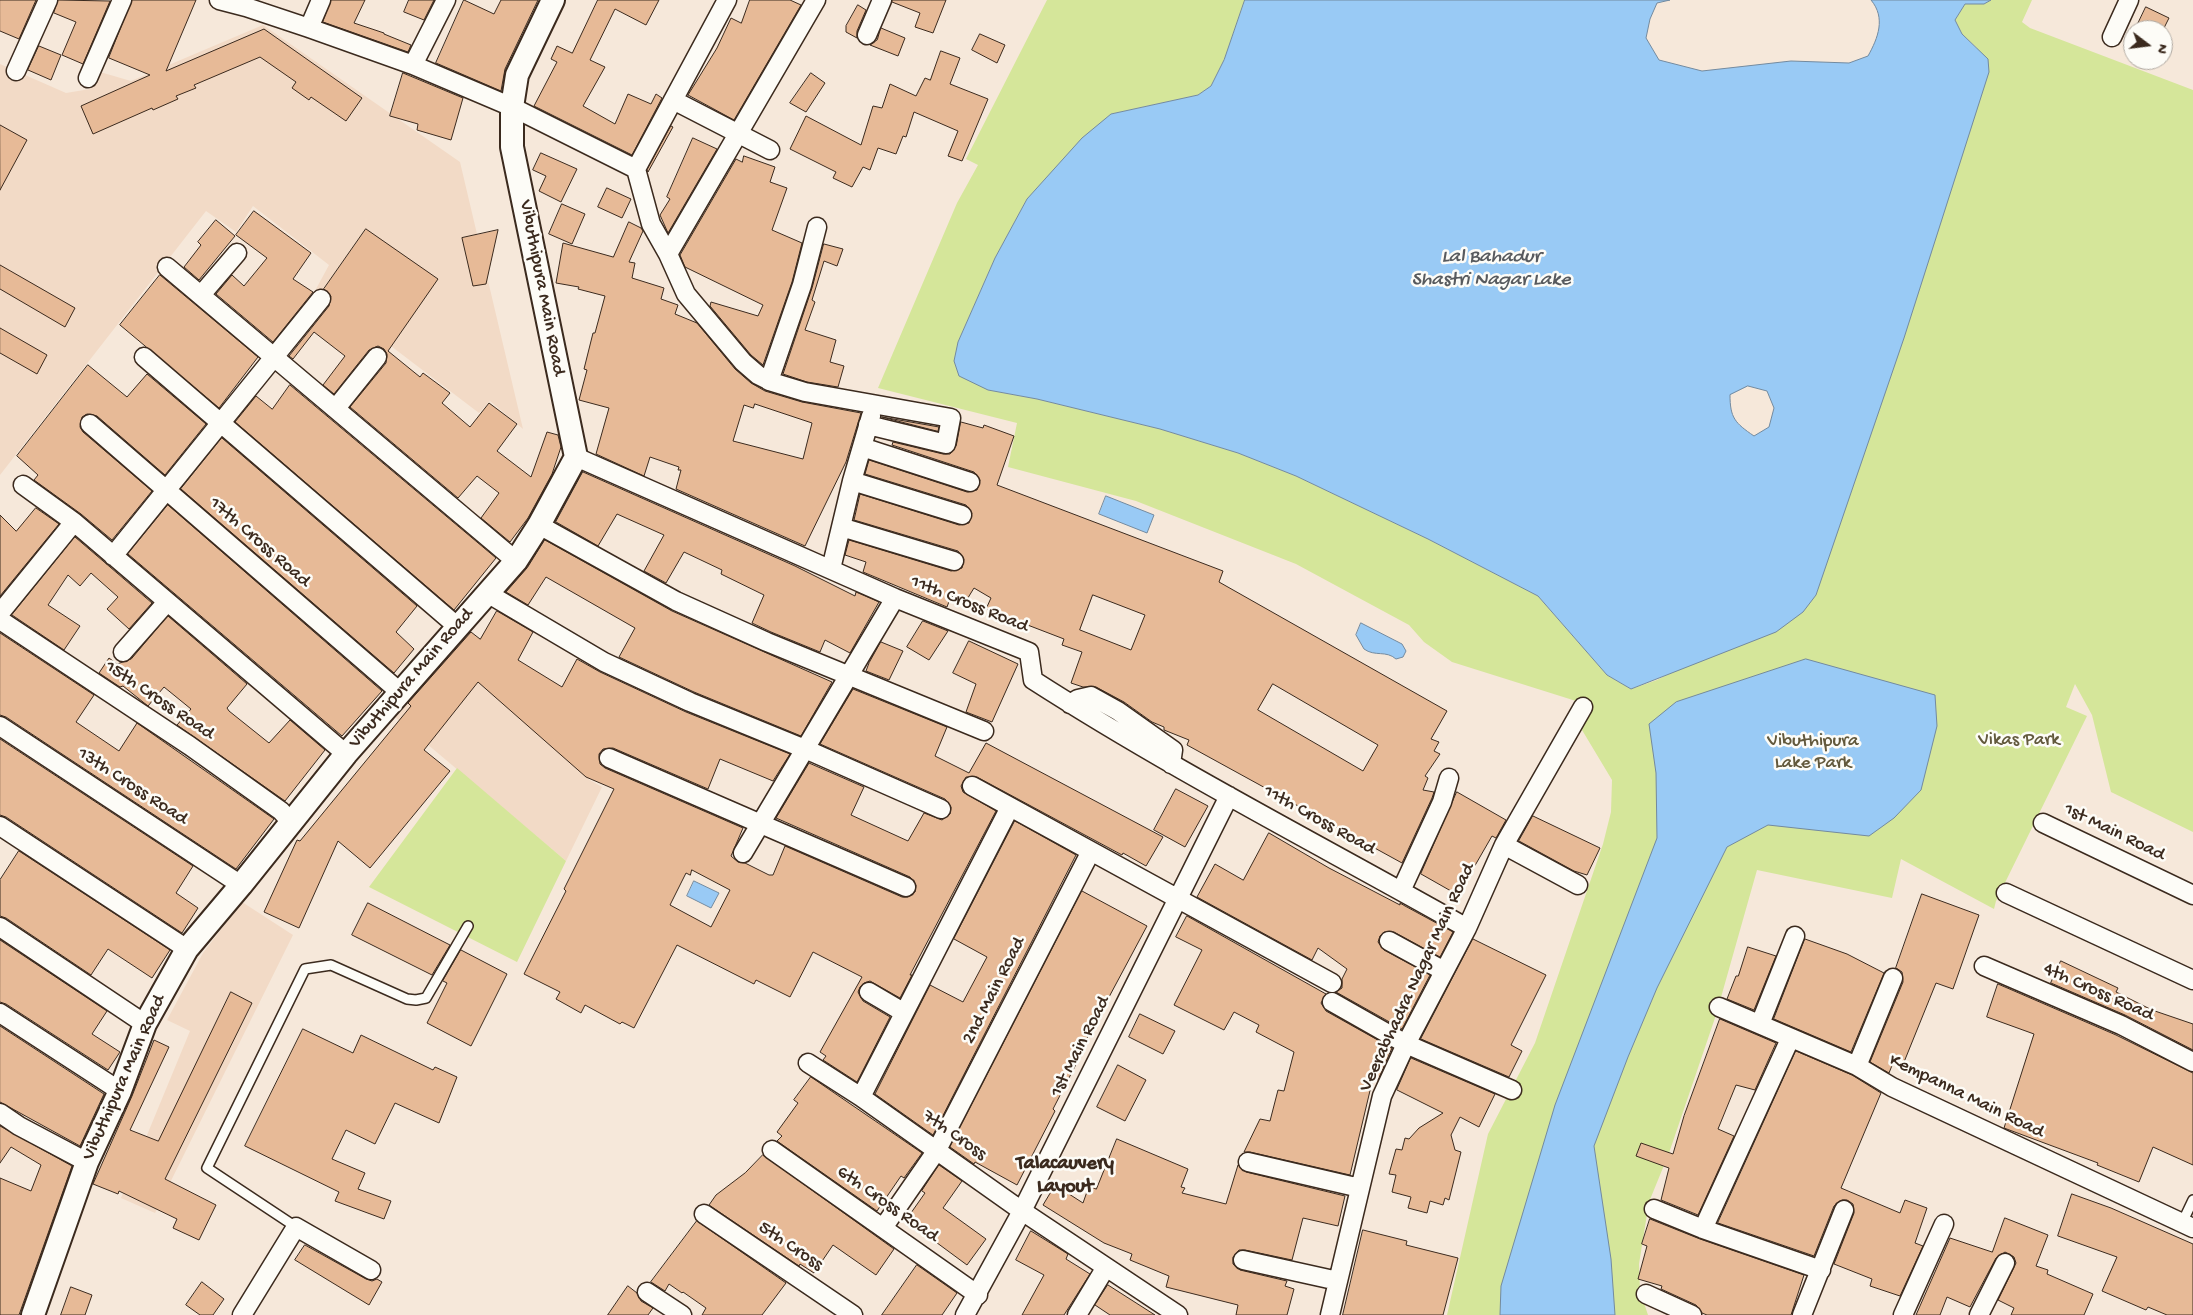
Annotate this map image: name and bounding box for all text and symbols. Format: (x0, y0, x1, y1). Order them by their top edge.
north arrow (2123, 20, 2173, 70)
text: N (2153, 42, 2171, 55)
street label: Vibuthipura Main Road (513, 198, 569, 378)
water label: Lal Bahadur Shastri Nagar Lake (1412, 246, 1570, 293)
street label: 17th Cross Road (204, 493, 314, 593)
street label: 11th Cross Road (907, 571, 1031, 639)
street label: Vibuthipura Main Road (345, 604, 479, 754)
street label: 15th Cross Road (100, 656, 218, 746)
park label: Vikas Park (1978, 730, 2060, 752)
park label: Vibuthipura Lake Park (1767, 731, 1859, 775)
street label: 13th Cross Road (73, 743, 191, 831)
street label: 11th Cross Road (1259, 781, 1379, 861)
street label: 1st Main Road (2060, 799, 2168, 867)
street label: Veerabhadra Nagar Main Road (1355, 860, 1481, 1096)
street label: 2nd Main Road (958, 934, 1032, 1048)
street label: 4th Cross Road (2039, 959, 2157, 1027)
street label: Vibuthipura Main Road (78, 992, 172, 1164)
street label: 1st Main Road (1046, 993, 1116, 1101)
street label: Kempanna Main Road (1885, 1050, 2047, 1144)
street label: 7th Cross (917, 1106, 991, 1166)
district label: Talacauvery Layout (1016, 1153, 1114, 1200)
street label: 6th Cross Road (832, 1162, 942, 1248)
street label: 5th Cross (753, 1217, 827, 1277)

